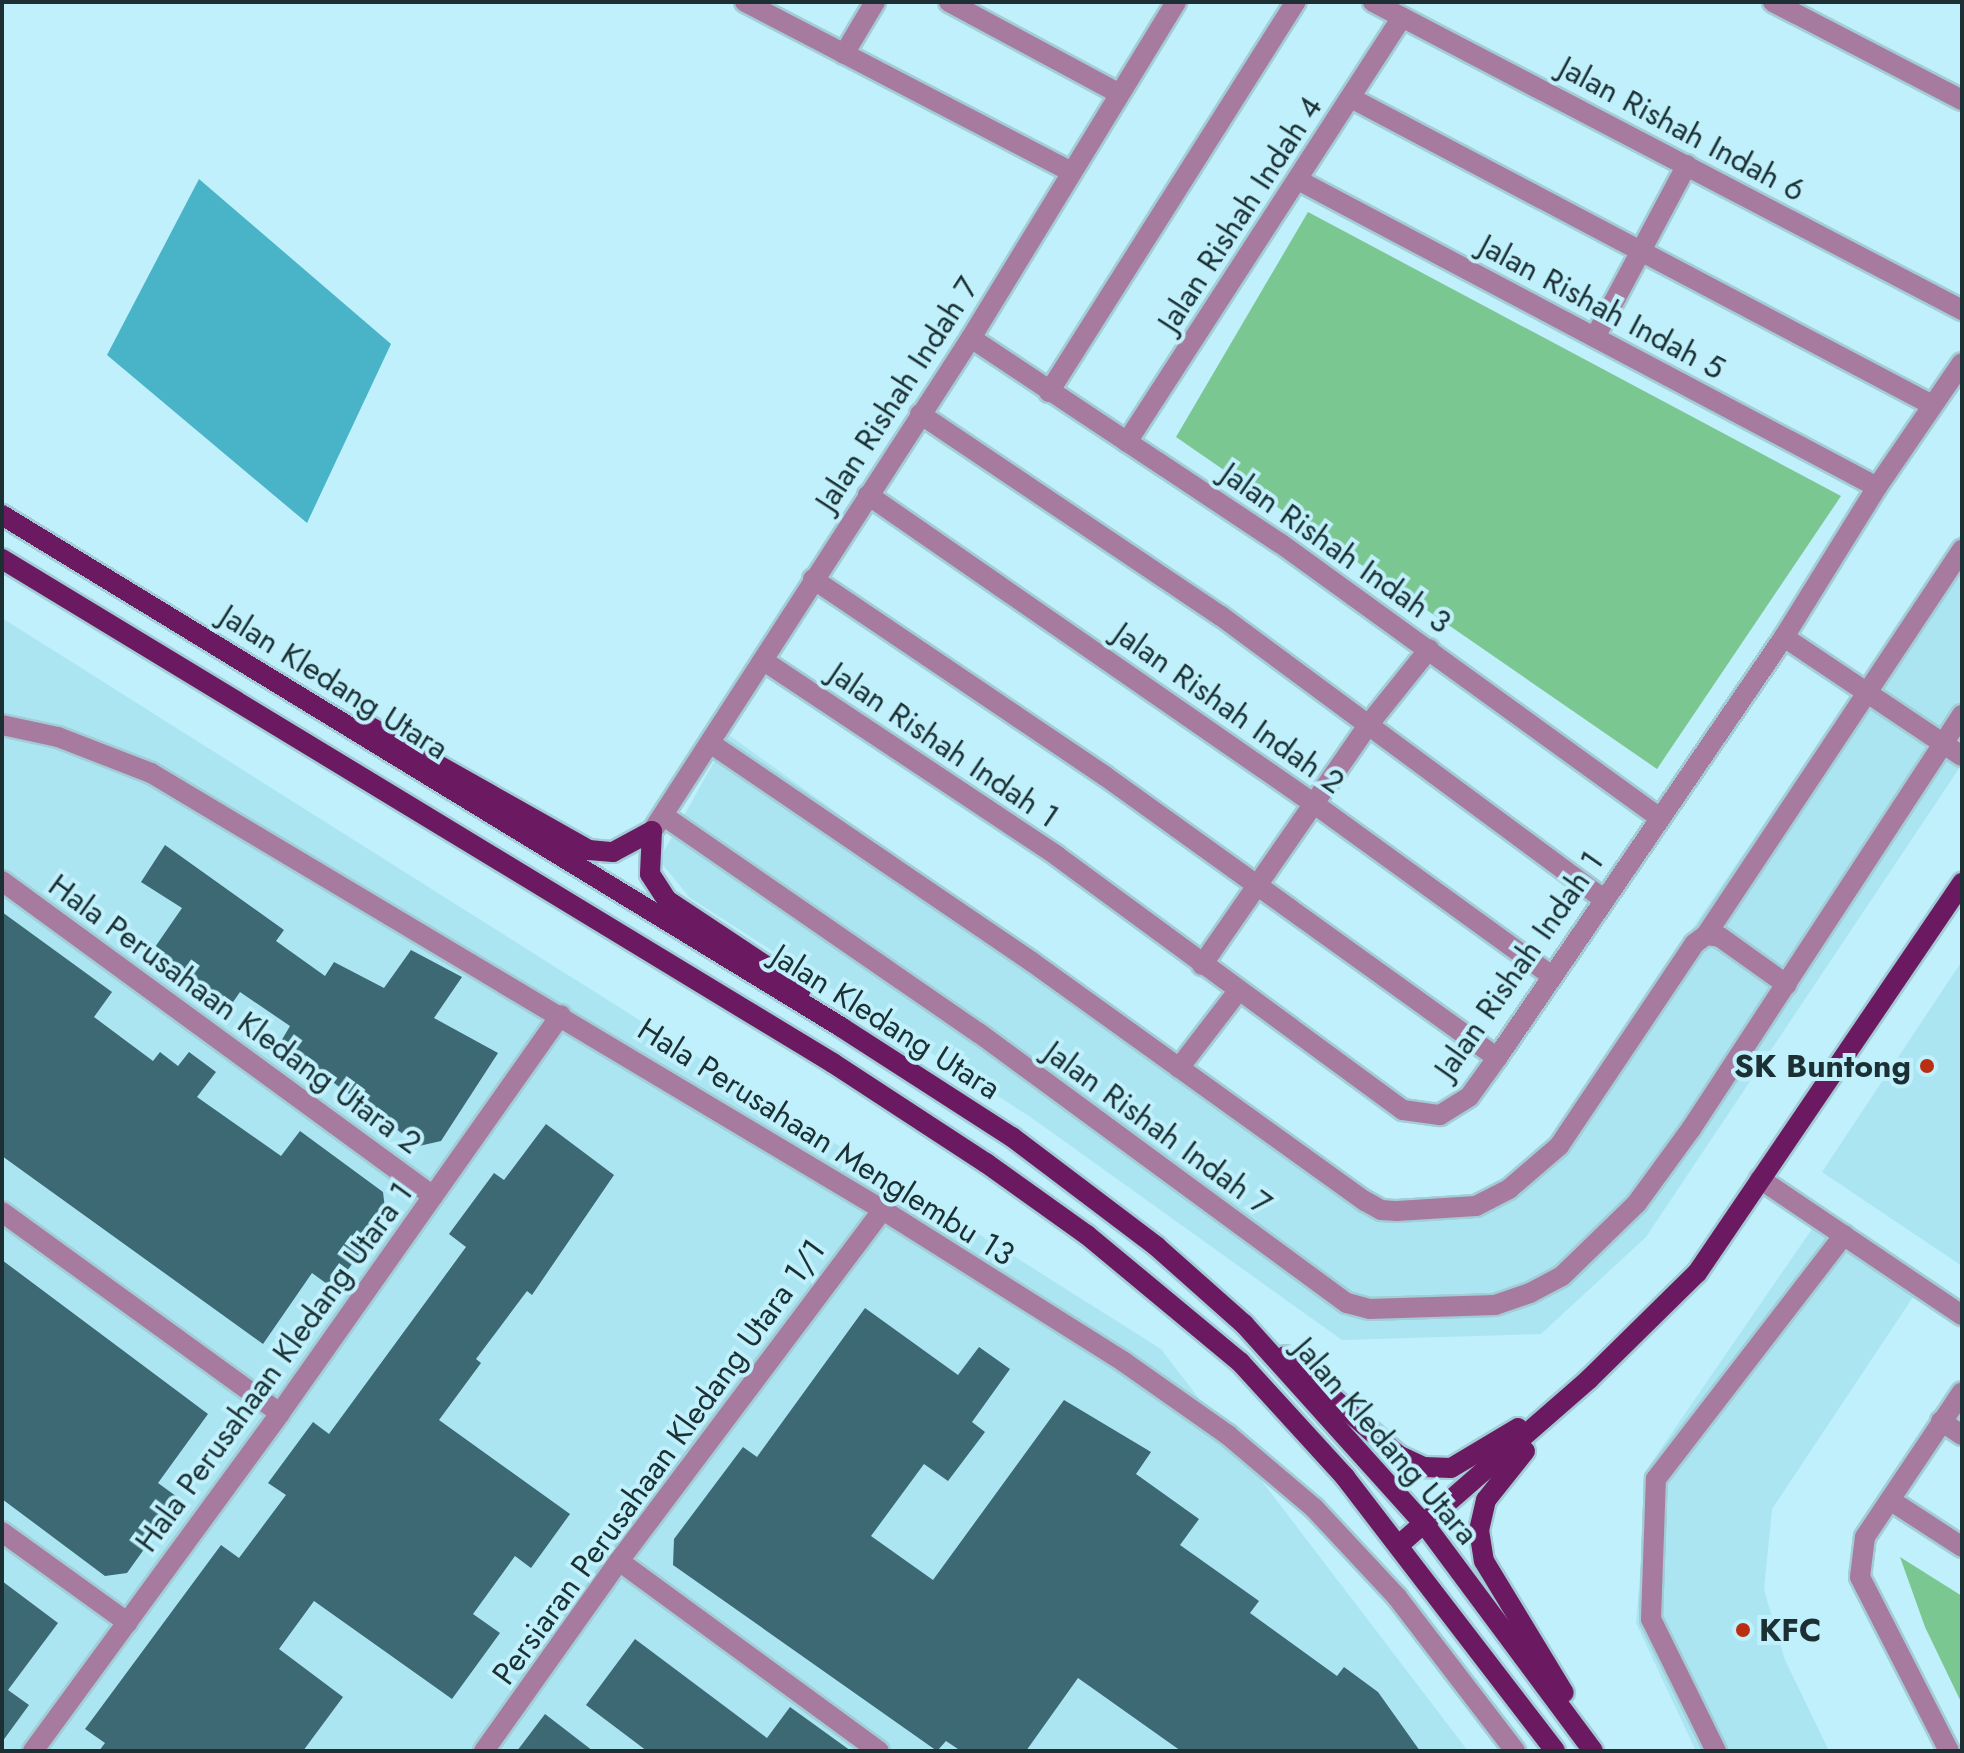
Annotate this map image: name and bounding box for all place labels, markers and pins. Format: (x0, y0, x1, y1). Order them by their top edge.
place label: SK Buntong (1734, 1047, 1911, 1085)
marker: SK Buntong (1918, 1057, 1936, 1075)
place label: KFC (1759, 1611, 1821, 1649)
marker: KFC (1734, 1621, 1752, 1639)

